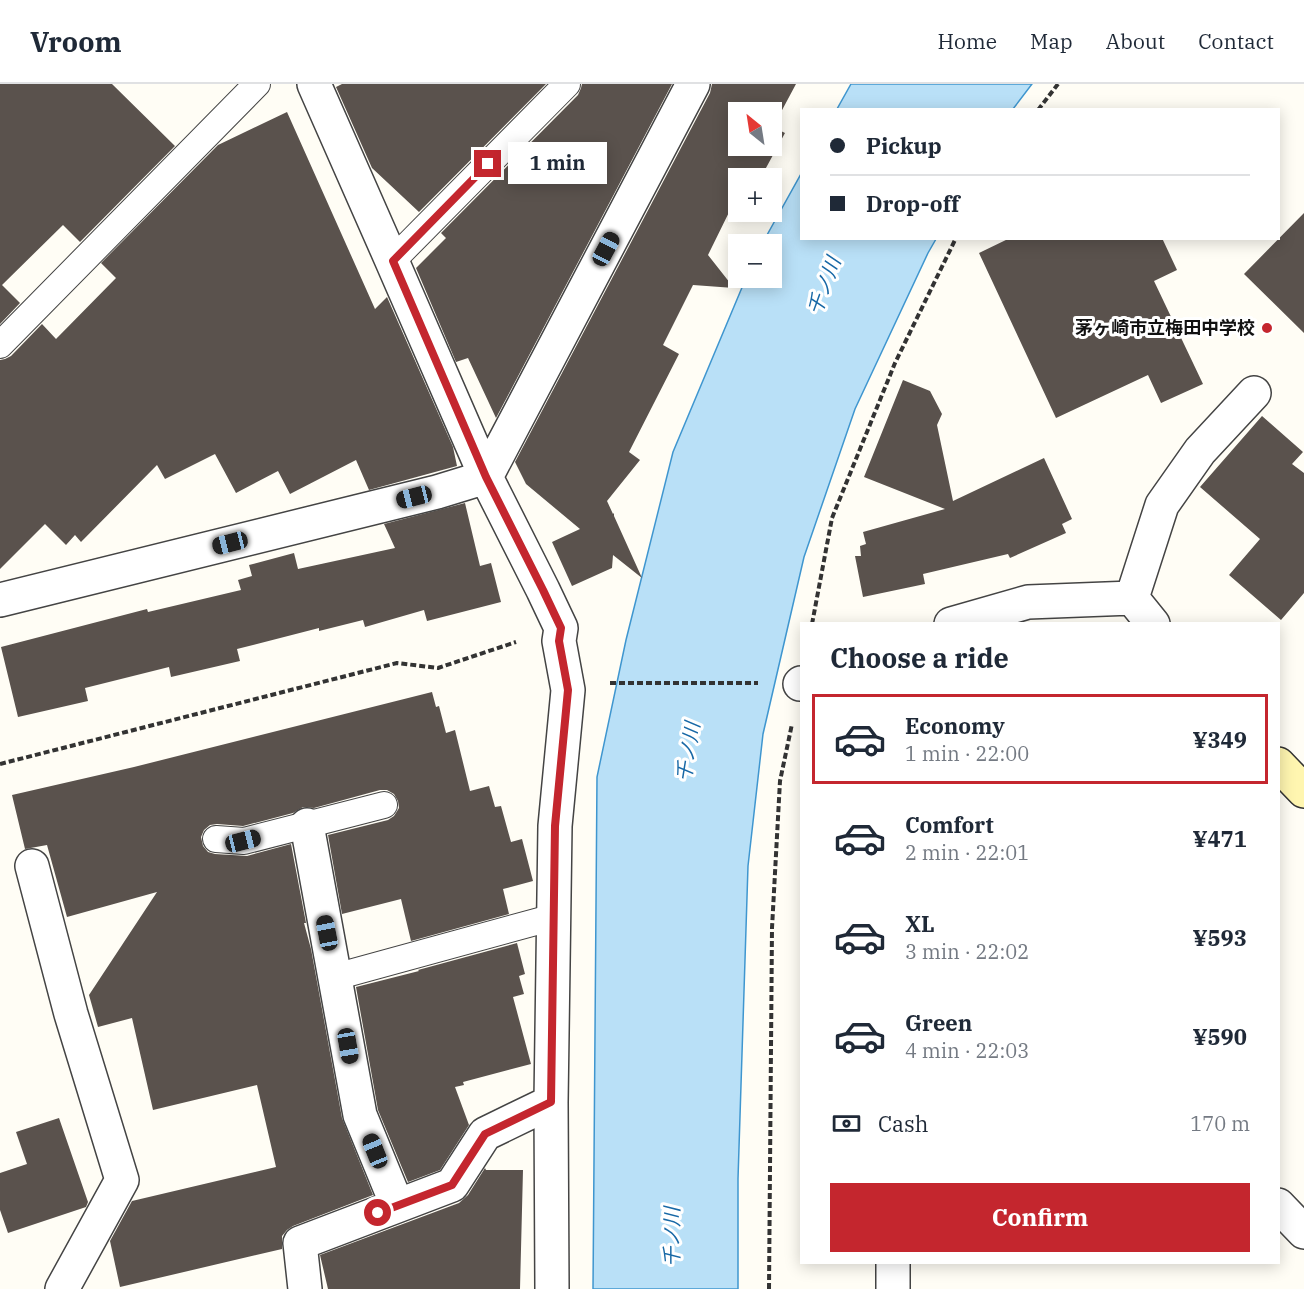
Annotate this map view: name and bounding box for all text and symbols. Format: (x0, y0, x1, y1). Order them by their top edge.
text: Vroom (30, 23, 122, 60)
text: Home (937, 27, 997, 55)
text: Map (1030, 27, 1073, 55)
text: About (1106, 27, 1165, 55)
text: Contact (1198, 27, 1274, 55)
north arrow (728, 102, 782, 156)
map controls (728, 102, 782, 288)
text: Pickup (866, 131, 942, 160)
callout: 1 min (509, 143, 608, 185)
text: 1 min (530, 149, 586, 176)
route end (474, 150, 501, 177)
button: + (728, 168, 782, 222)
text: Drop-off (866, 189, 960, 218)
car (590, 229, 622, 269)
button: − (728, 234, 782, 288)
water label: 千ノ川 (801, 251, 847, 319)
place label: 茅ヶ崎市立梅田中学校 (1075, 316, 1255, 339)
marker: 茅ヶ崎市立梅田中学校 (1260, 321, 1274, 335)
car (394, 484, 434, 510)
car (210, 530, 250, 556)
text: Choose a ride (830, 640, 1009, 675)
text: Economy (905, 711, 1005, 740)
icon: car (833, 712, 887, 766)
water label: 千ノ川 (669, 718, 706, 784)
text: ¥349 (1192, 725, 1247, 754)
text: 1 min · 22:00 (905, 740, 1029, 767)
text: Comfort (905, 810, 994, 839)
icon: car (833, 811, 887, 865)
text: ¥471 (1192, 824, 1247, 853)
car (223, 828, 263, 854)
text: 2 min · 22:01 (905, 839, 1029, 866)
text: XL (905, 909, 935, 938)
icon: car (833, 910, 887, 964)
car (315, 914, 339, 952)
text: ¥593 (1192, 923, 1247, 952)
text: 3 min · 22:02 (905, 938, 1029, 965)
text: Green (905, 1008, 972, 1037)
icon: car (833, 1009, 887, 1063)
text: ¥590 (1192, 1022, 1247, 1051)
car (336, 1027, 360, 1065)
text: 4 min · 22:03 (905, 1037, 1029, 1064)
icon: cash (830, 1107, 863, 1140)
text: Cash (878, 1109, 929, 1138)
text: 170 m (1190, 1110, 1250, 1137)
car (360, 1131, 390, 1171)
button: Confirm (830, 1183, 1250, 1252)
route start (364, 1199, 391, 1226)
water label: 千ノ川 (658, 1205, 685, 1267)

